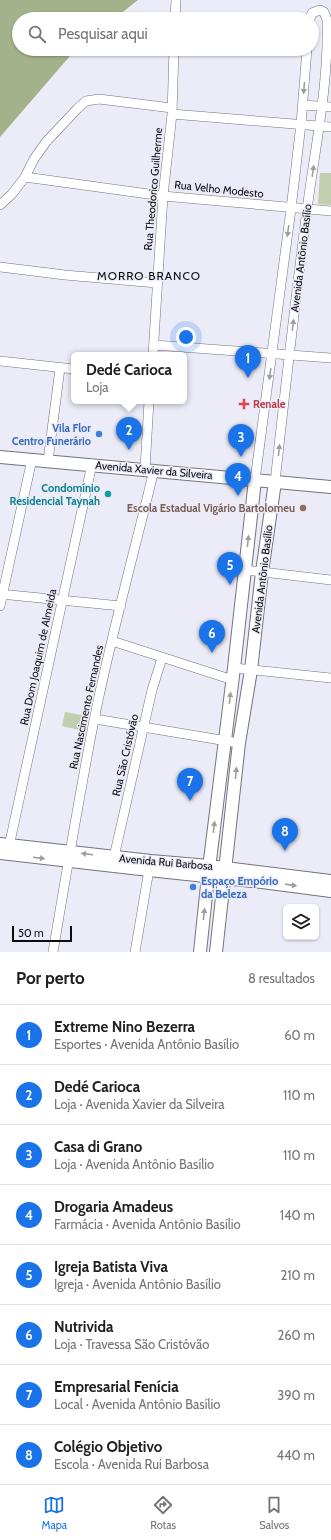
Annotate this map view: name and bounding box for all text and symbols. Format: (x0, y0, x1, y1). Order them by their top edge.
search box (12, 12, 319, 56)
icon: search (26, 23, 48, 45)
text: Pesquisar aqui (58, 25, 148, 43)
one-way arrow (301, 82, 307, 94)
street label: Rua Theodorico Guilherme (141, 127, 165, 251)
one-way arrow (310, 165, 316, 177)
street label: Rua Velho Modesto (174, 177, 264, 201)
street label: Avenida Antônio Basílio (287, 203, 315, 313)
one-way arrow (285, 225, 291, 237)
district label: MORRO BRANCO (97, 268, 201, 283)
one-way arrow (290, 319, 296, 331)
your location (176, 327, 196, 347)
pin: 1 (235, 345, 261, 378)
popup (71, 352, 187, 404)
text: Dedé Carioca (86, 361, 172, 379)
one-way arrow (267, 368, 273, 380)
text: Loja (86, 379, 108, 395)
place label: Renale (253, 397, 286, 411)
marker: Renale (238, 398, 250, 410)
pin: 2 (116, 417, 142, 450)
place label: Vila Flor Centro Funerário (12, 421, 91, 448)
pin: 3 (228, 424, 254, 457)
marker: Vila Flor Centro Funerário (94, 429, 104, 439)
one-way arrow (276, 444, 282, 456)
street label: Avenida Xavier da Silveira (95, 458, 214, 482)
pin: 4 (225, 463, 251, 496)
place label: Condomínio Residencial Taynah (10, 481, 100, 508)
marker: Condomínio Residencial Taynah (103, 489, 113, 499)
place label: Escola Estadual Vigário Bartolomeu (127, 501, 295, 515)
marker: Escola Estadual Vigário Bartolomeu (298, 503, 308, 513)
street label: Avenida Antônio Basílio (248, 524, 276, 634)
one-way arrow (245, 535, 251, 547)
pin: 5 (217, 552, 243, 585)
street label: Rua Dom Joaquim de Almeida (17, 587, 59, 726)
pin: 6 (199, 620, 225, 653)
street label: Rua Nascimento Fernandes (66, 643, 106, 770)
one-way arrow (227, 692, 233, 704)
street label: Rua São Cristóvão (109, 713, 141, 797)
one-way arrow (232, 767, 239, 779)
pin: 7 (177, 768, 203, 801)
pin: 8 (272, 818, 298, 851)
one-way arrow (211, 821, 217, 833)
one-way arrow (81, 851, 93, 857)
street label: Avenida Rui Barbosa (119, 851, 214, 873)
one-way arrow (33, 855, 45, 861)
place label: Espaço Empório da Beleza (201, 874, 278, 901)
marker: Espaço Empório da Beleza (188, 882, 198, 892)
one-way arrow (285, 882, 297, 888)
map controls (283, 904, 319, 940)
button: layers (283, 904, 319, 940)
one-way arrow (201, 908, 207, 920)
scale bar (12, 924, 72, 943)
text: 50 m (18, 926, 44, 940)
text: Por perto (16, 968, 85, 988)
text: 8 resultados (248, 970, 315, 986)
text: Extreme Nino Bezerra (54, 1018, 195, 1036)
text: 1 (27, 1027, 31, 1043)
text: 60 m (284, 1027, 315, 1043)
text: Esportes · Avenida Antônio Basílio (54, 1036, 239, 1052)
text: Dedé Carioca (54, 1078, 140, 1096)
text: 2 (26, 1087, 32, 1103)
text: 110 m (283, 1087, 315, 1103)
text: Loja · Avenida Xavier da Silveira (54, 1096, 225, 1112)
text: Casa di Grano (54, 1138, 142, 1156)
text: 3 (25, 1147, 33, 1163)
text: 110 m (283, 1147, 315, 1163)
text: Loja · Avenida Antônio Basílio (54, 1156, 214, 1172)
text: Drogaria Amadeus (54, 1198, 173, 1216)
text: 4 (25, 1207, 33, 1223)
text: 140 m (280, 1207, 315, 1223)
text: Farmácia · Avenida Antônio Basílio (54, 1216, 241, 1232)
text: Igreja Batista Viva (54, 1258, 168, 1276)
text: 5 (26, 1267, 32, 1283)
text: 210 m (281, 1267, 315, 1283)
text: Igreja · Avenida Antônio Basílio (54, 1276, 221, 1292)
text: Nutrivida (54, 1318, 114, 1336)
text: 6 (25, 1327, 33, 1343)
text: 260 m (277, 1327, 315, 1343)
text: Loja · Travessa São Cristóvão (54, 1336, 209, 1352)
text: Empresarial Fenícia (54, 1378, 179, 1396)
text: 7 (26, 1387, 32, 1403)
text: 390 m (277, 1387, 315, 1403)
text: Local · Avenida Antônio Basílio (54, 1396, 220, 1412)
text: Colégio Objetivo (54, 1438, 162, 1456)
text: 8 (25, 1447, 33, 1463)
text: 440 m (277, 1447, 315, 1463)
text: Escola · Avenida Rui Barbosa (54, 1456, 209, 1472)
tab: Mapa (42, 1494, 67, 1532)
tab: Rotas (150, 1494, 176, 1532)
tab: Salvos (259, 1494, 289, 1532)

